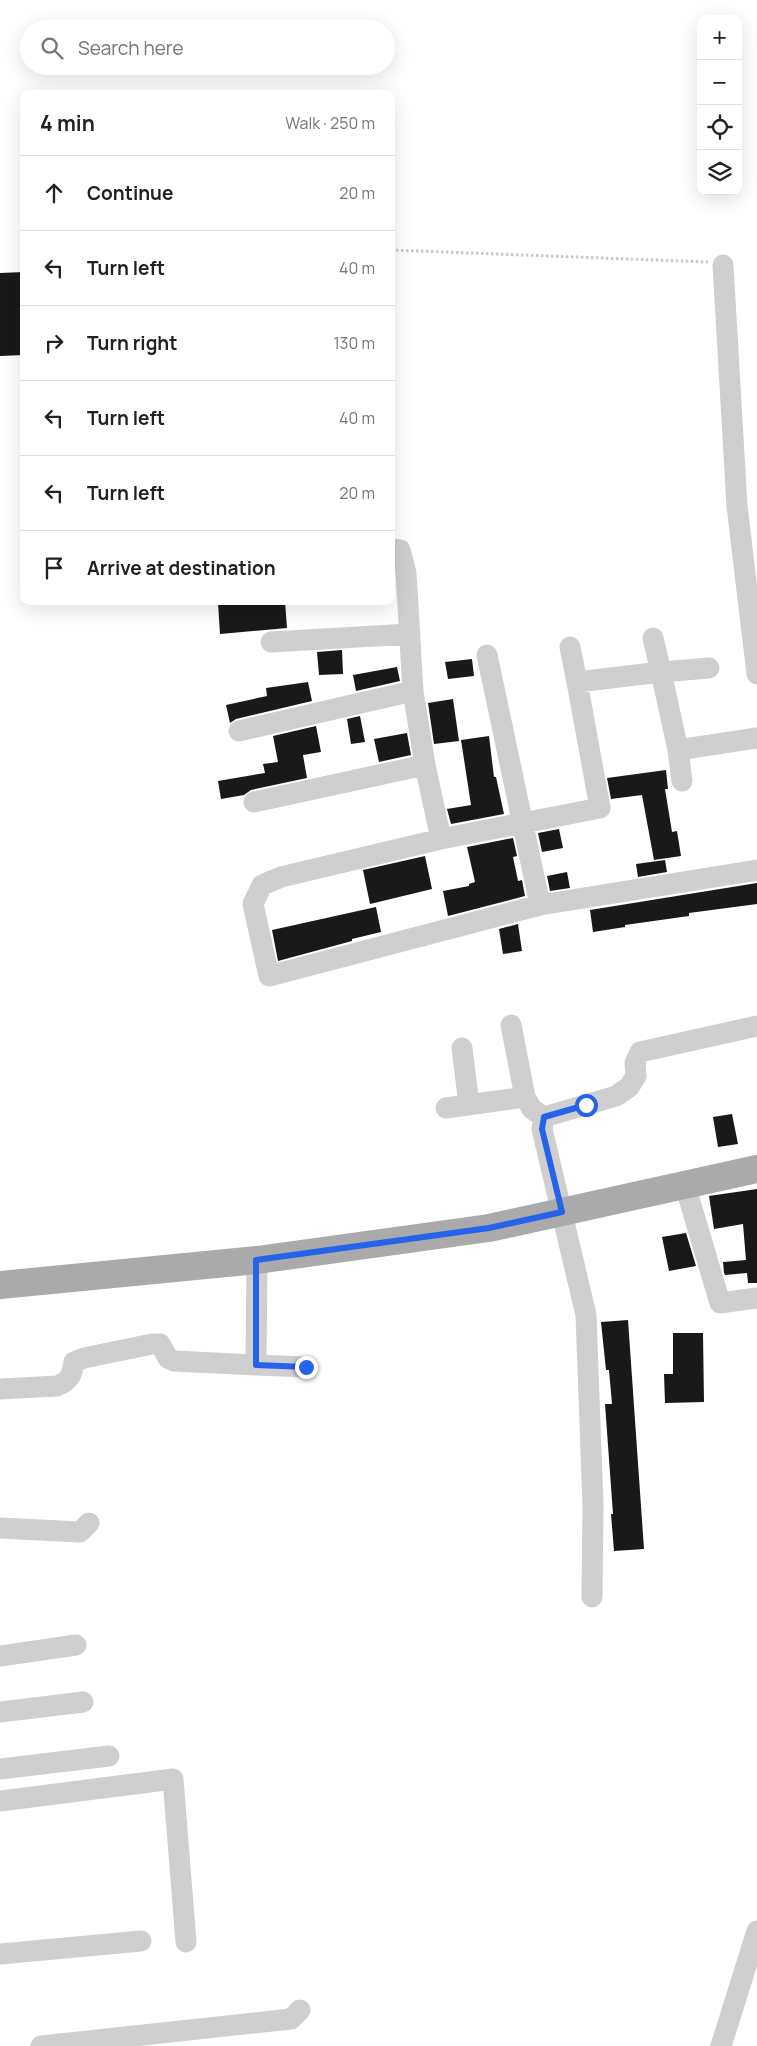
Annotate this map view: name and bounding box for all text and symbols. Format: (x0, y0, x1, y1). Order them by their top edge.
map controls (697, 15, 742, 195)
button: + (697, 15, 742, 60)
search box (20, 20, 395, 75)
icon: search (38, 34, 66, 62)
text: Search here (78, 35, 184, 61)
button: − (697, 60, 742, 105)
button: locate (697, 105, 742, 150)
text: 4 min (40, 109, 95, 137)
text: Walk · 250 m (285, 112, 375, 134)
button: layers (697, 150, 742, 195)
icon: ahead (40, 179, 68, 207)
text: Continue (87, 180, 173, 206)
text: 20 m (339, 182, 375, 204)
icon: left (40, 254, 68, 282)
text: Turn left (87, 255, 165, 281)
text: 40 m (339, 257, 375, 279)
icon: right (40, 329, 68, 357)
text: Turn right (87, 330, 177, 356)
text: 130 m (333, 332, 375, 354)
icon: left (40, 404, 68, 432)
text: Turn left (87, 405, 165, 431)
text: 40 m (339, 407, 375, 429)
icon: left (40, 479, 68, 507)
text: Turn left (87, 480, 165, 506)
text: 20 m (339, 482, 375, 504)
icon: arrive (40, 554, 68, 582)
text: Arrive at destination (87, 555, 276, 581)
route start (575, 1094, 598, 1117)
route end (295, 1356, 318, 1379)

